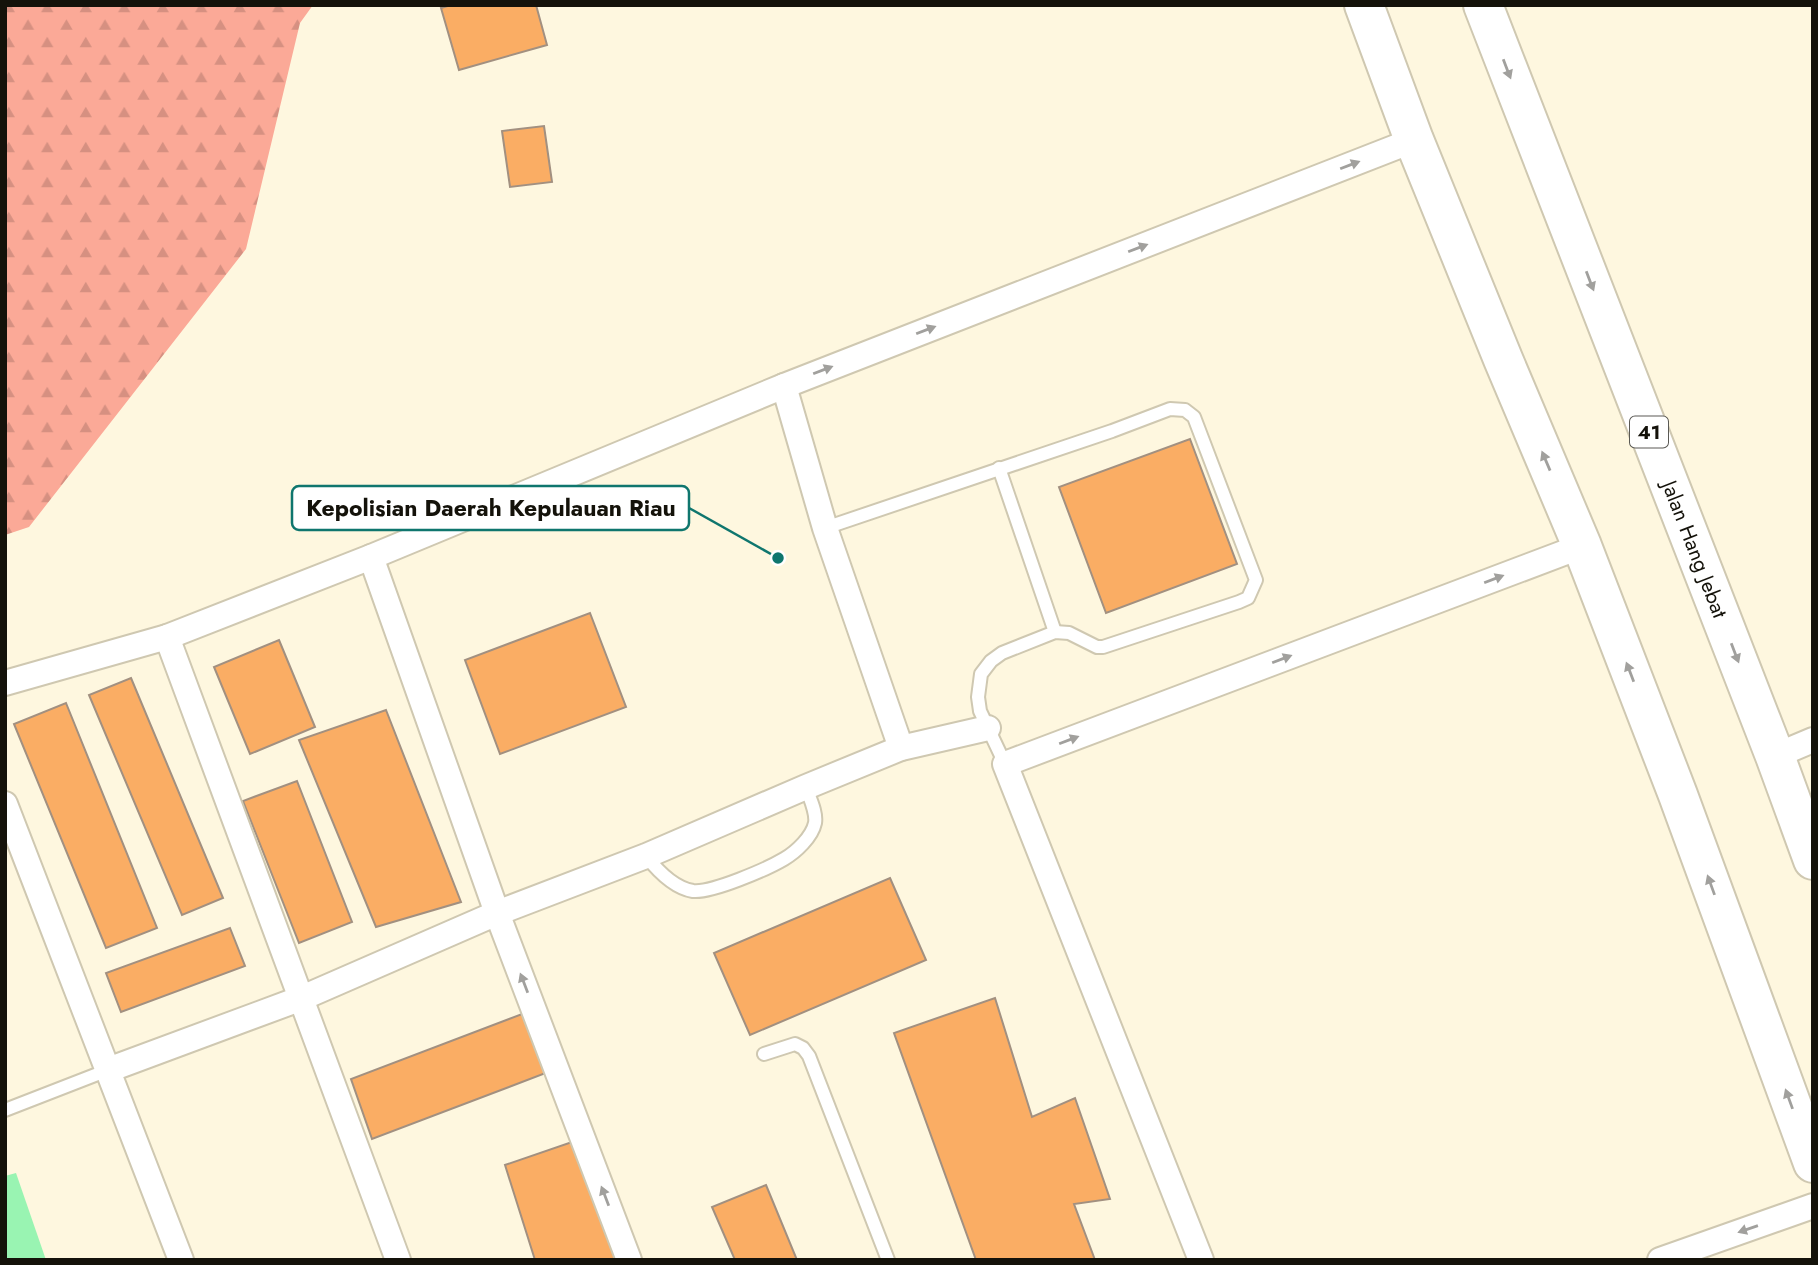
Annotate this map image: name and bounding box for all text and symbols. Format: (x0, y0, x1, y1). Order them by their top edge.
one-way arrow (1502, 59, 1513, 80)
one-way arrow (1340, 159, 1361, 170)
one-way arrow (1128, 242, 1149, 253)
one-way arrow (1584, 271, 1595, 292)
one-way arrow (916, 325, 937, 336)
one-way arrow (813, 365, 834, 376)
road number: 41 (1630, 416, 1668, 448)
one-way arrow (1540, 451, 1552, 471)
street label: Jalan Hang Jebat (1653, 474, 1735, 622)
callout: Kepolisian Daerah Kepulauan Riau (292, 486, 689, 530)
text: Kepolisian Daerah Kepulauan Riau (306, 491, 676, 525)
one-way arrow (1484, 573, 1505, 584)
one-way arrow (1729, 642, 1740, 663)
one-way arrow (1271, 654, 1292, 665)
one-way arrow (1625, 662, 1636, 683)
one-way arrow (1059, 735, 1080, 746)
one-way arrow (1705, 874, 1716, 895)
one-way arrow (518, 973, 529, 994)
one-way arrow (1783, 1088, 1794, 1109)
one-way arrow (599, 1185, 610, 1206)
one-way arrow (1738, 1224, 1759, 1235)

